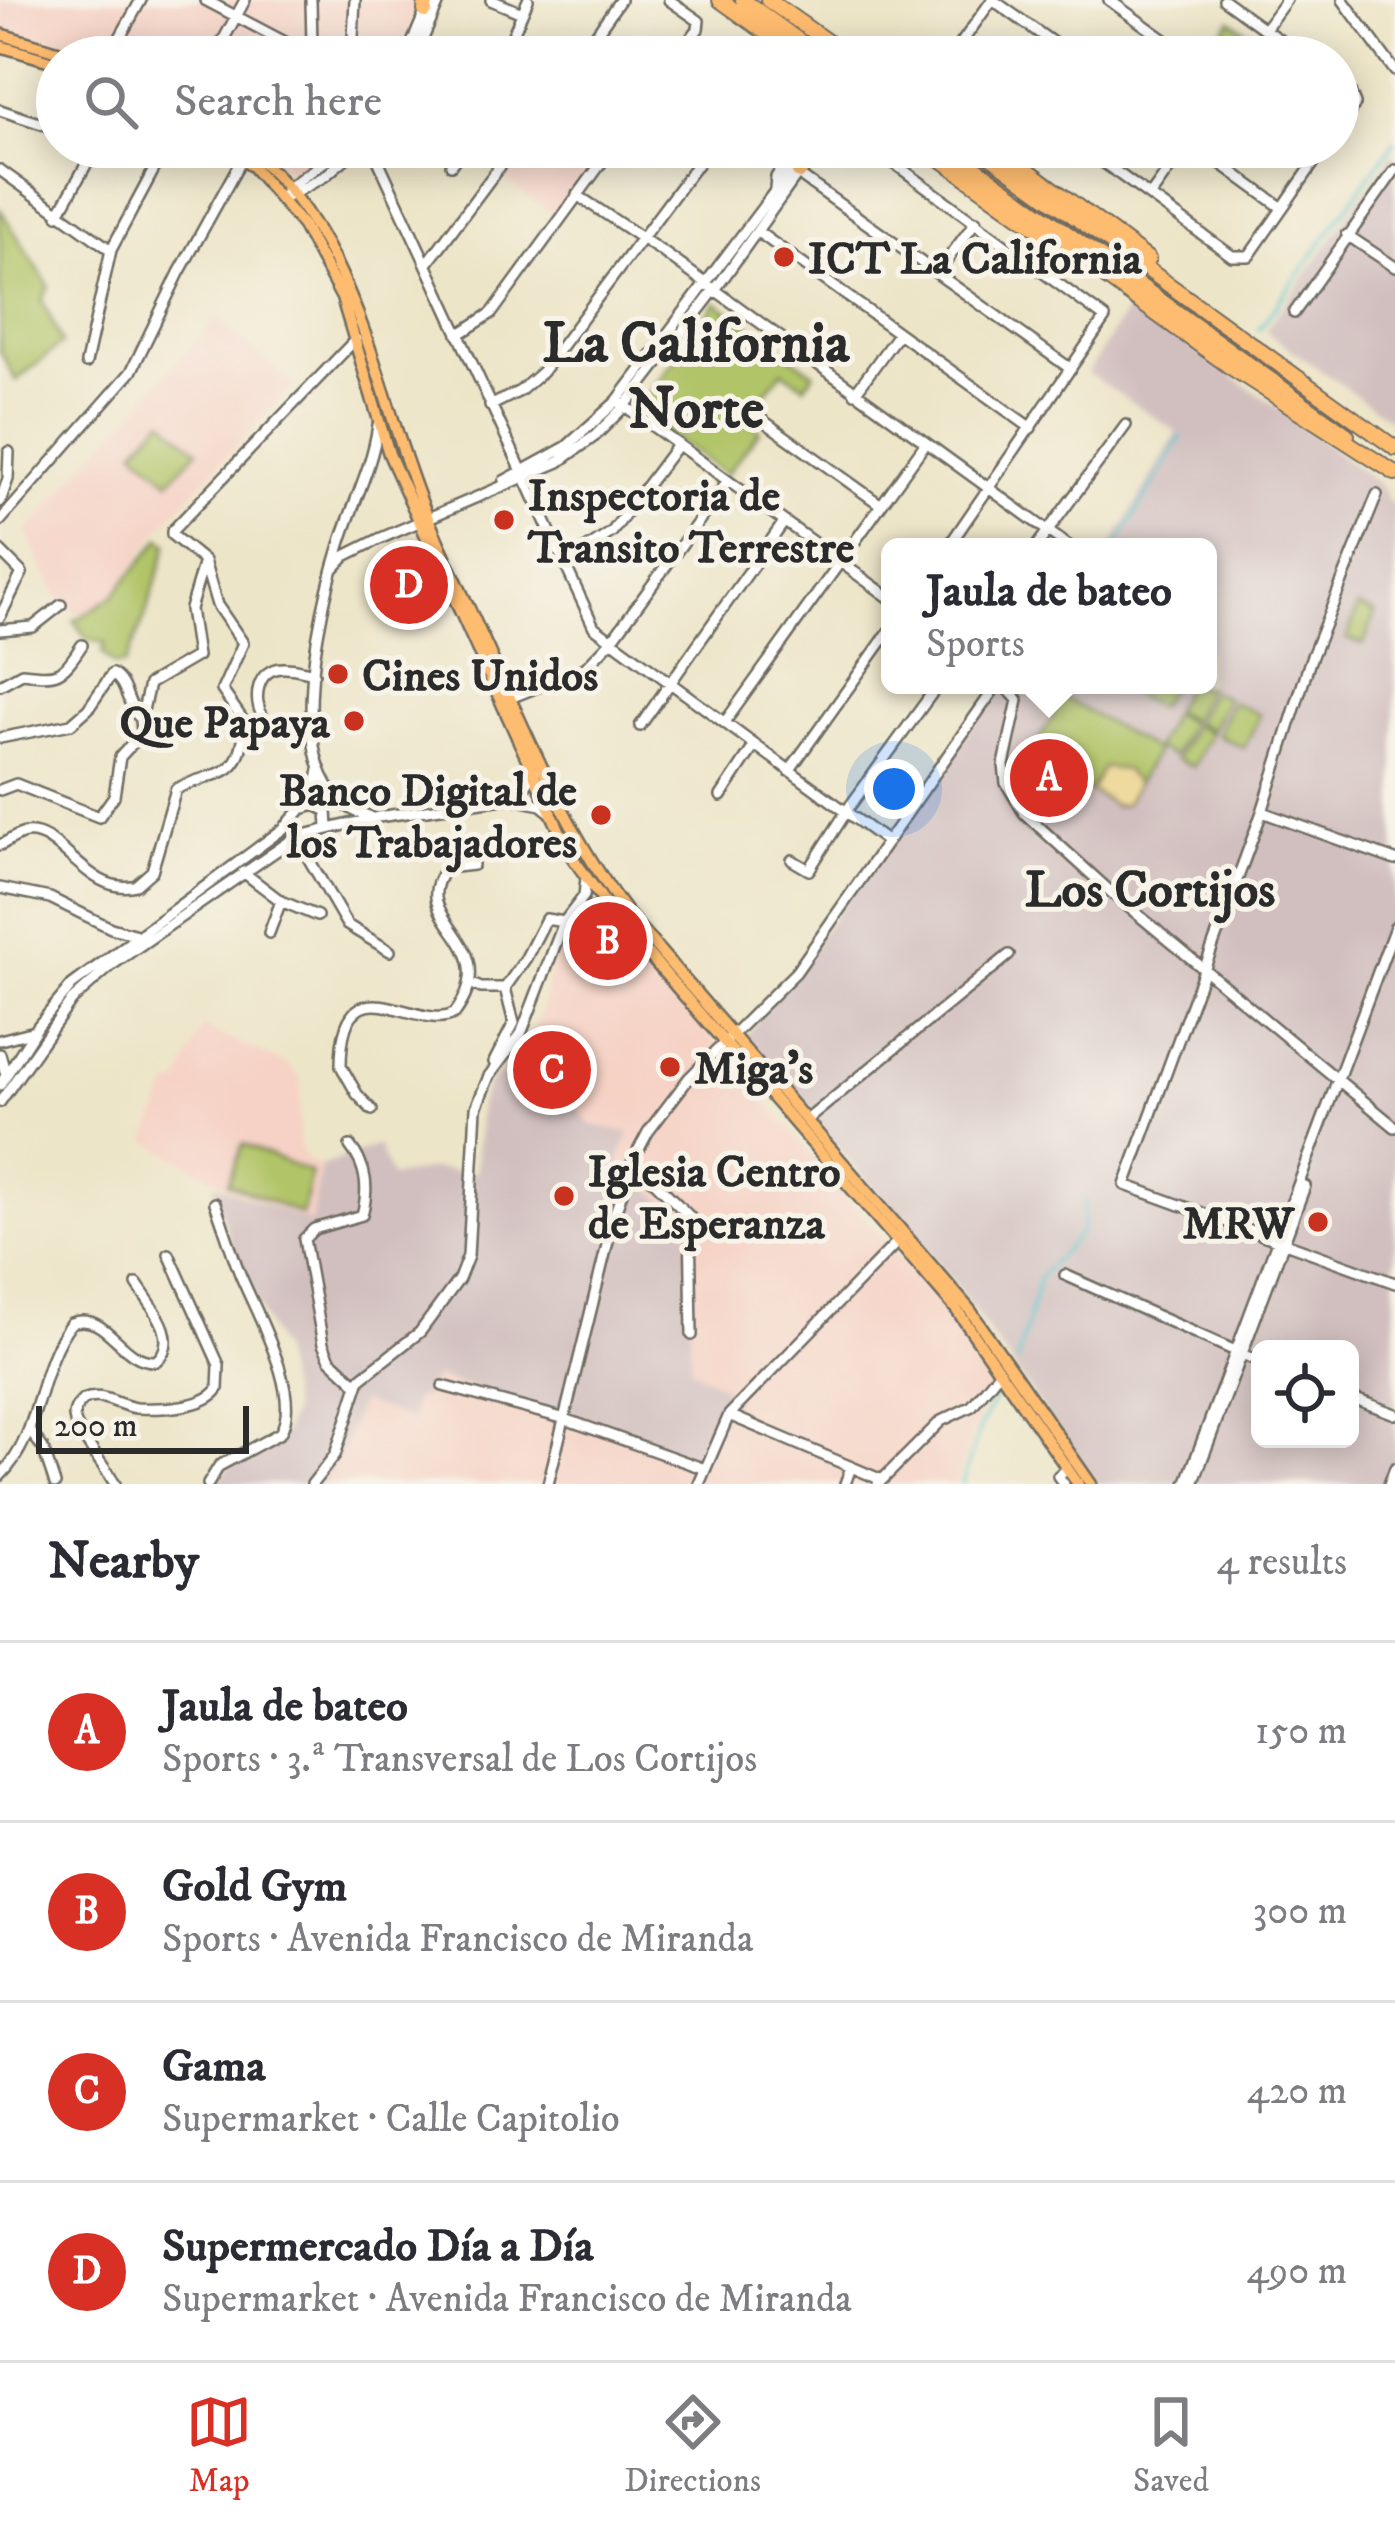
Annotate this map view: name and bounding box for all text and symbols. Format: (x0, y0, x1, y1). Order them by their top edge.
search box (36, 36, 1359, 168)
icon: search (78, 69, 144, 135)
text: Search here (174, 74, 382, 130)
place label: ICT La California (808, 232, 1143, 288)
marker: ICT La California (771, 244, 797, 270)
district label: La California Norte (543, 309, 850, 446)
place label: Inspectoria de Transito Terrestre (527, 469, 855, 577)
marker: Inspectoria de Transito Terrestre (491, 507, 517, 533)
popup (881, 538, 1217, 694)
pin: D (370, 540, 448, 630)
text: Jaula de bateo (926, 564, 1172, 620)
text: Sports (926, 620, 1025, 669)
place label: Cines Unidos (362, 649, 598, 705)
marker: Cines Unidos (325, 661, 351, 687)
place label: Que Papaya (119, 696, 331, 752)
marker: Que Papaya (341, 708, 367, 734)
pin: A (1010, 733, 1088, 823)
your location (864, 759, 924, 819)
place label: Banco Digital de los Trabajadores (279, 764, 577, 873)
marker: Banco Digital de los Trabajadores (588, 802, 614, 828)
district label: Los Cortijos (1025, 859, 1275, 924)
pin: B (569, 896, 647, 986)
pin: C (513, 1025, 591, 1115)
place label: Miga's (694, 1042, 813, 1098)
marker: Miga's (657, 1054, 683, 1080)
place label: Iglesia Centro de Esperanza (588, 1145, 841, 1253)
marker: Iglesia Centro de Esperanza (551, 1183, 577, 1209)
place label: MRW (1183, 1197, 1296, 1253)
marker: MRW (1305, 1209, 1331, 1235)
map controls (1251, 1340, 1359, 1448)
button: locate (1251, 1340, 1359, 1448)
scale bar (36, 1400, 249, 1453)
text: 200 m (54, 1406, 138, 1447)
text: Nearby (48, 1530, 199, 1594)
text: 4 results (1217, 1538, 1347, 1587)
text: Jaula de bateo (162, 1679, 408, 1735)
text: A (75, 1707, 99, 1756)
text: 150 m (1255, 1707, 1347, 1756)
text: Sports · 3.ª Transversal de Los Cortijos (162, 1735, 757, 1784)
text: Gold Gym (162, 1859, 347, 1915)
text: B (75, 1887, 99, 1936)
text: 300 m (1253, 1887, 1347, 1936)
text: Sports · Avenida Francisco de Miranda (162, 1915, 753, 1964)
text: Gama (162, 2039, 266, 2095)
text: C (74, 2067, 100, 2116)
text: 420 m (1247, 2067, 1347, 2116)
text: Supermarket · Calle Capitolio (162, 2095, 620, 2144)
text: Supermercado Día a Día (162, 2219, 594, 2275)
text: D (72, 2247, 102, 2296)
text: 490 m (1246, 2247, 1347, 2296)
text: Supermarket · Avenida Francisco de Miranda (162, 2275, 852, 2324)
tab: Map (186, 2389, 252, 2502)
tab: Directions (624, 2389, 761, 2502)
tab: Saved (1133, 2389, 1209, 2502)

